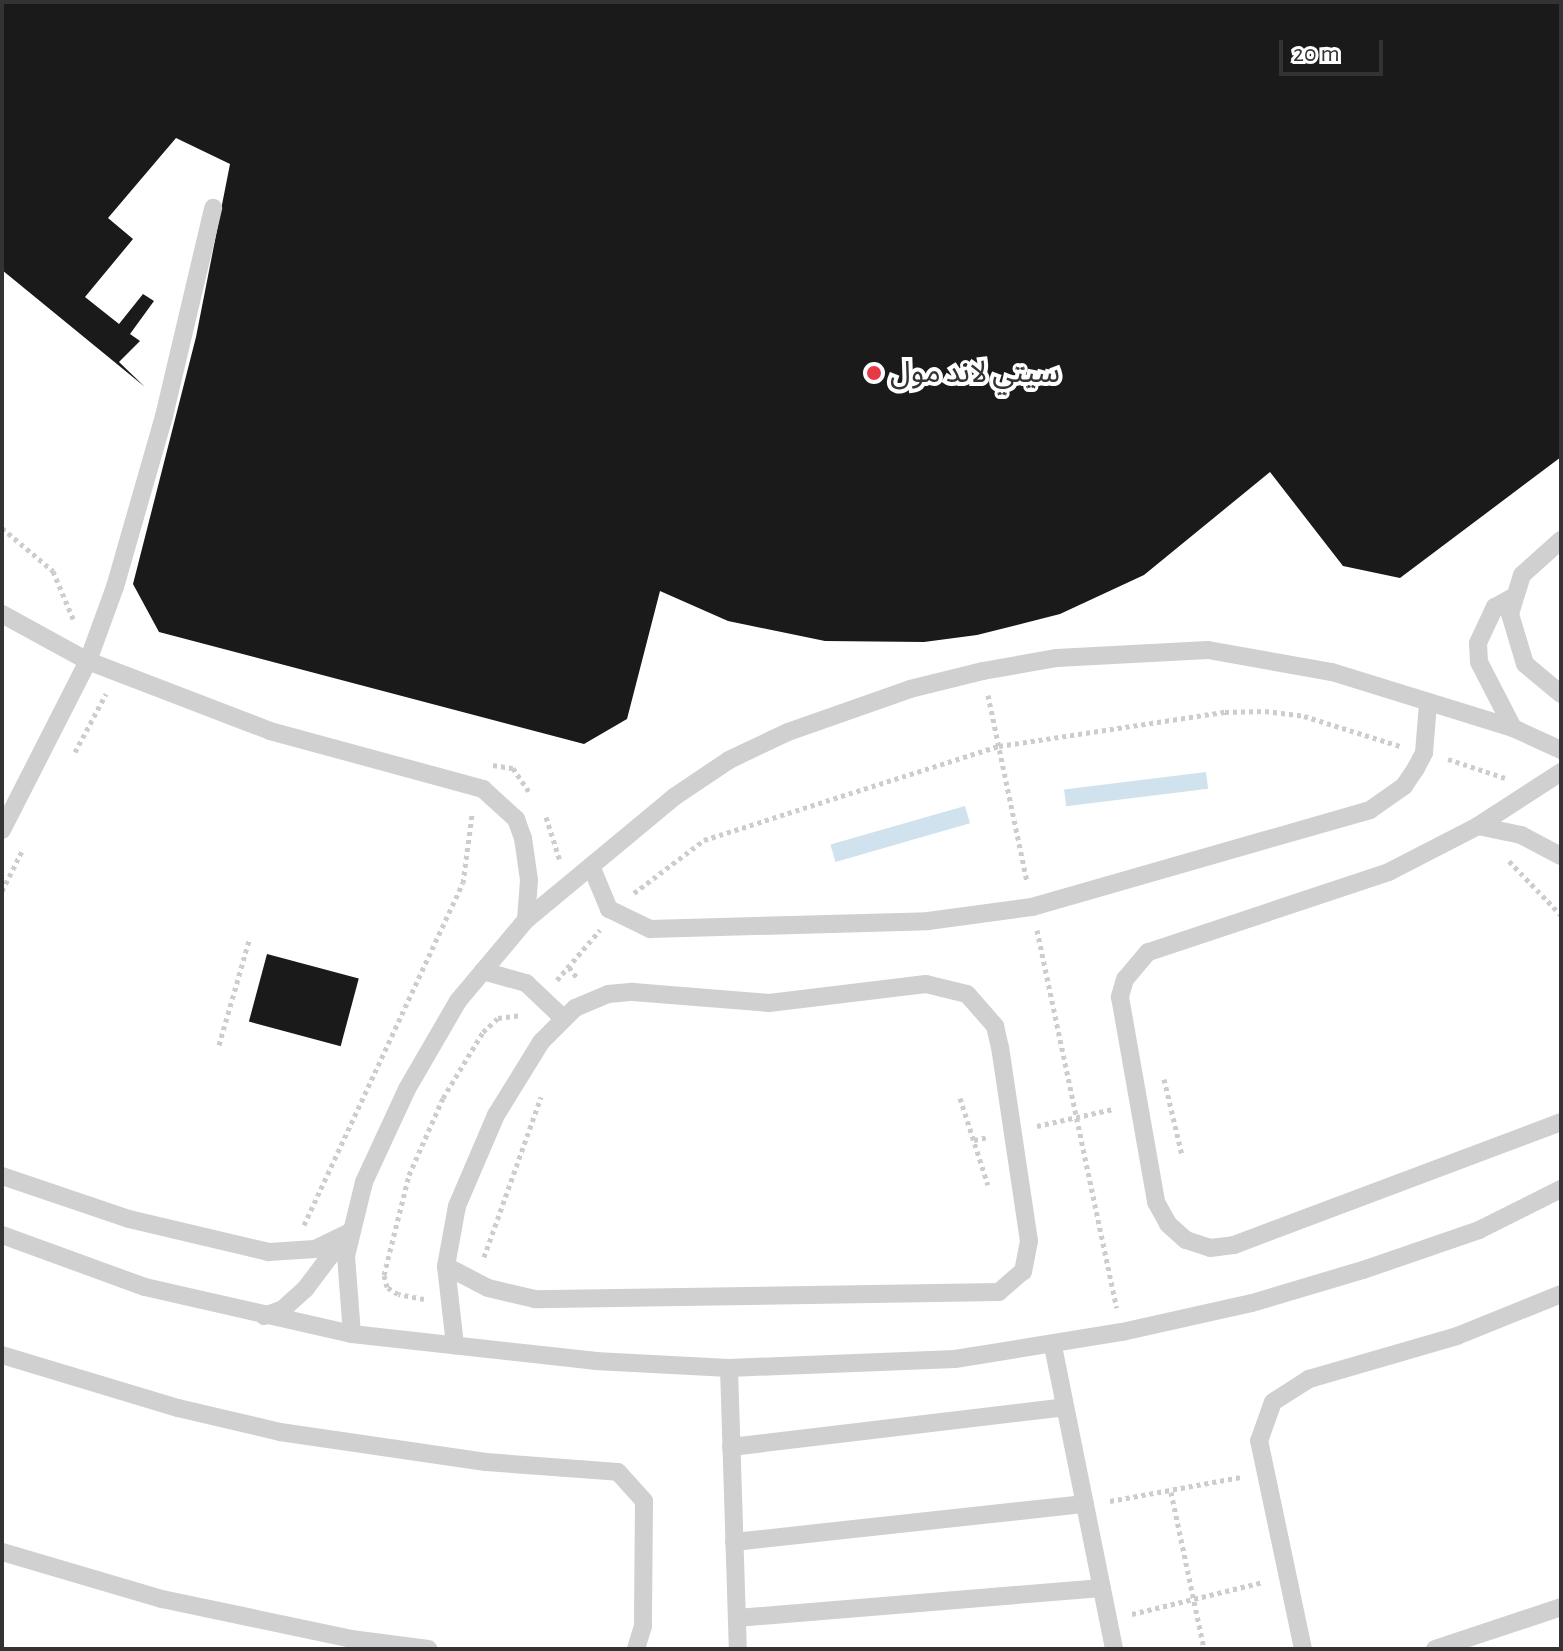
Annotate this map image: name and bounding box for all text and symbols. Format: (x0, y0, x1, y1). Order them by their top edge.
scale bar (1283, 24, 1387, 74)
text: 20 m (1293, 42, 1340, 66)
place label: سيتي لاند مول (890, 355, 1060, 391)
marker: سيتي لاند مول (865, 364, 883, 382)

